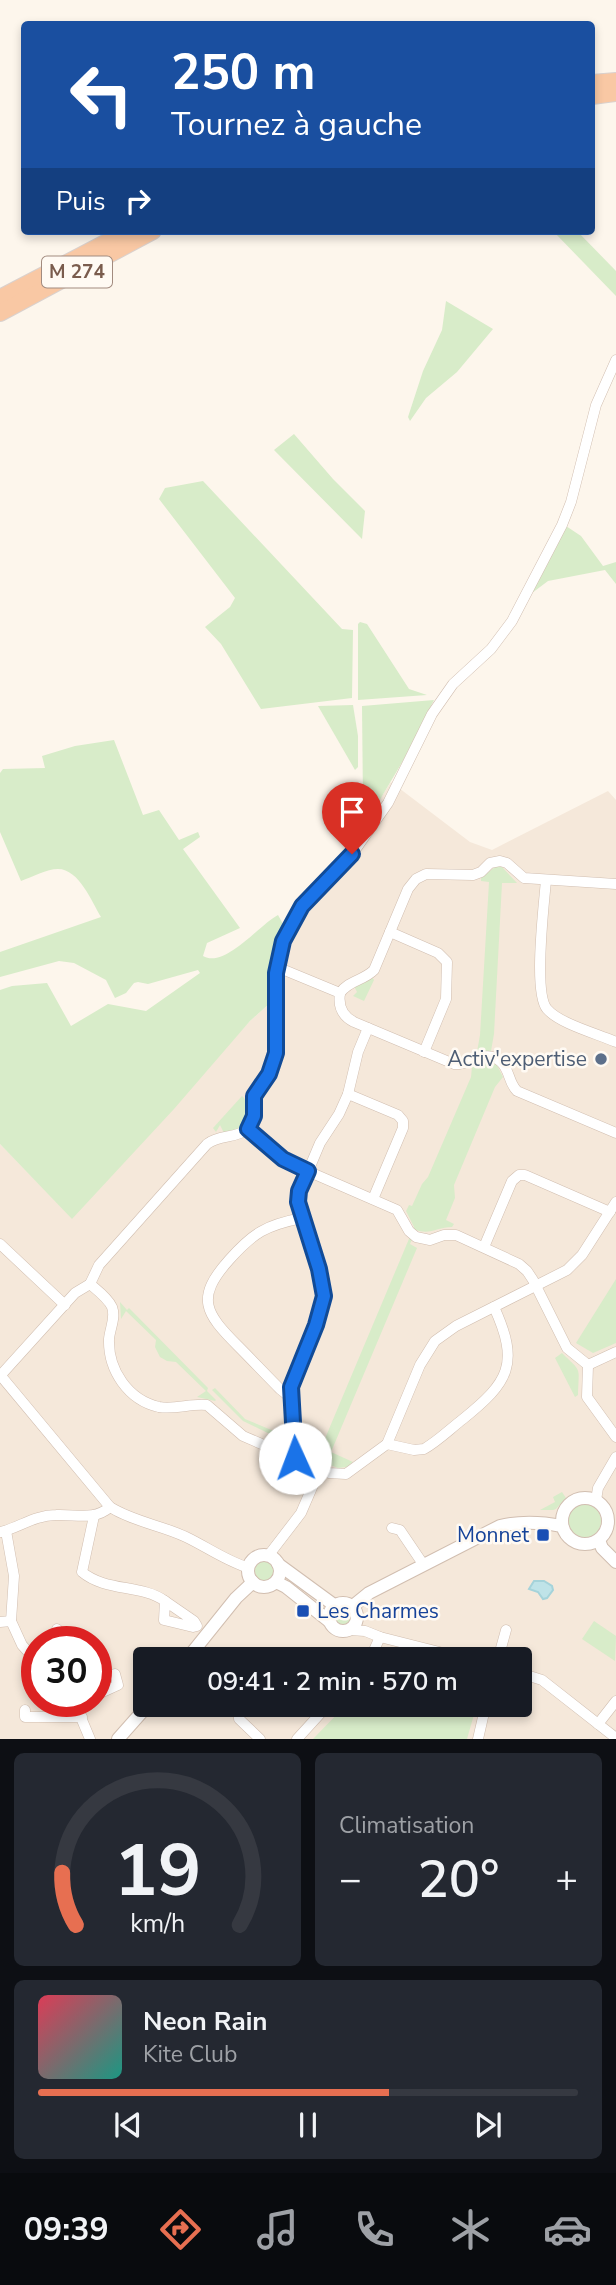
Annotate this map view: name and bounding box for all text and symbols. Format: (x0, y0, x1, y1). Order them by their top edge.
text: 250 m (171, 39, 315, 106)
icon: left (56, 49, 147, 140)
text: Tournez à gauche (171, 103, 422, 146)
icon: right (119, 182, 157, 220)
text: Puis (56, 184, 105, 219)
road number: M 274 (42, 256, 112, 288)
pin (322, 782, 382, 854)
icon: arrive (333, 793, 371, 831)
place label: Activ'expertise (447, 1045, 587, 1073)
marker: Activ'expertise (593, 1051, 609, 1067)
position arrow (258, 1421, 332, 1495)
place label: Monnet (457, 1521, 530, 1549)
marker: Monnet (535, 1527, 551, 1543)
place label: Les Charmes (317, 1597, 439, 1625)
marker: Les Charmes (295, 1603, 311, 1619)
speed limit sign: 30 (21, 1626, 112, 1717)
text: 09:41 · 2 min · 570 m (207, 1664, 458, 1699)
text: Climatisation (339, 1810, 474, 1841)
text: 19 (114, 1822, 201, 1922)
text: 20° (418, 1844, 499, 1915)
text: − (339, 1854, 362, 1905)
text: + (555, 1854, 578, 1905)
text: km/h (130, 1907, 185, 1941)
text: Neon Rain (143, 2004, 268, 2039)
text: Kite Club (143, 2039, 237, 2070)
icon: previous (109, 2106, 147, 2144)
icon: pause (289, 2106, 327, 2144)
icon: next (469, 2106, 507, 2144)
icon: directions (156, 2205, 205, 2254)
icon: music (253, 2205, 302, 2254)
icon: phone (350, 2205, 399, 2254)
icon: climate (446, 2205, 495, 2254)
icon: car (543, 2205, 592, 2254)
text: 09:39 (24, 2208, 109, 2251)

